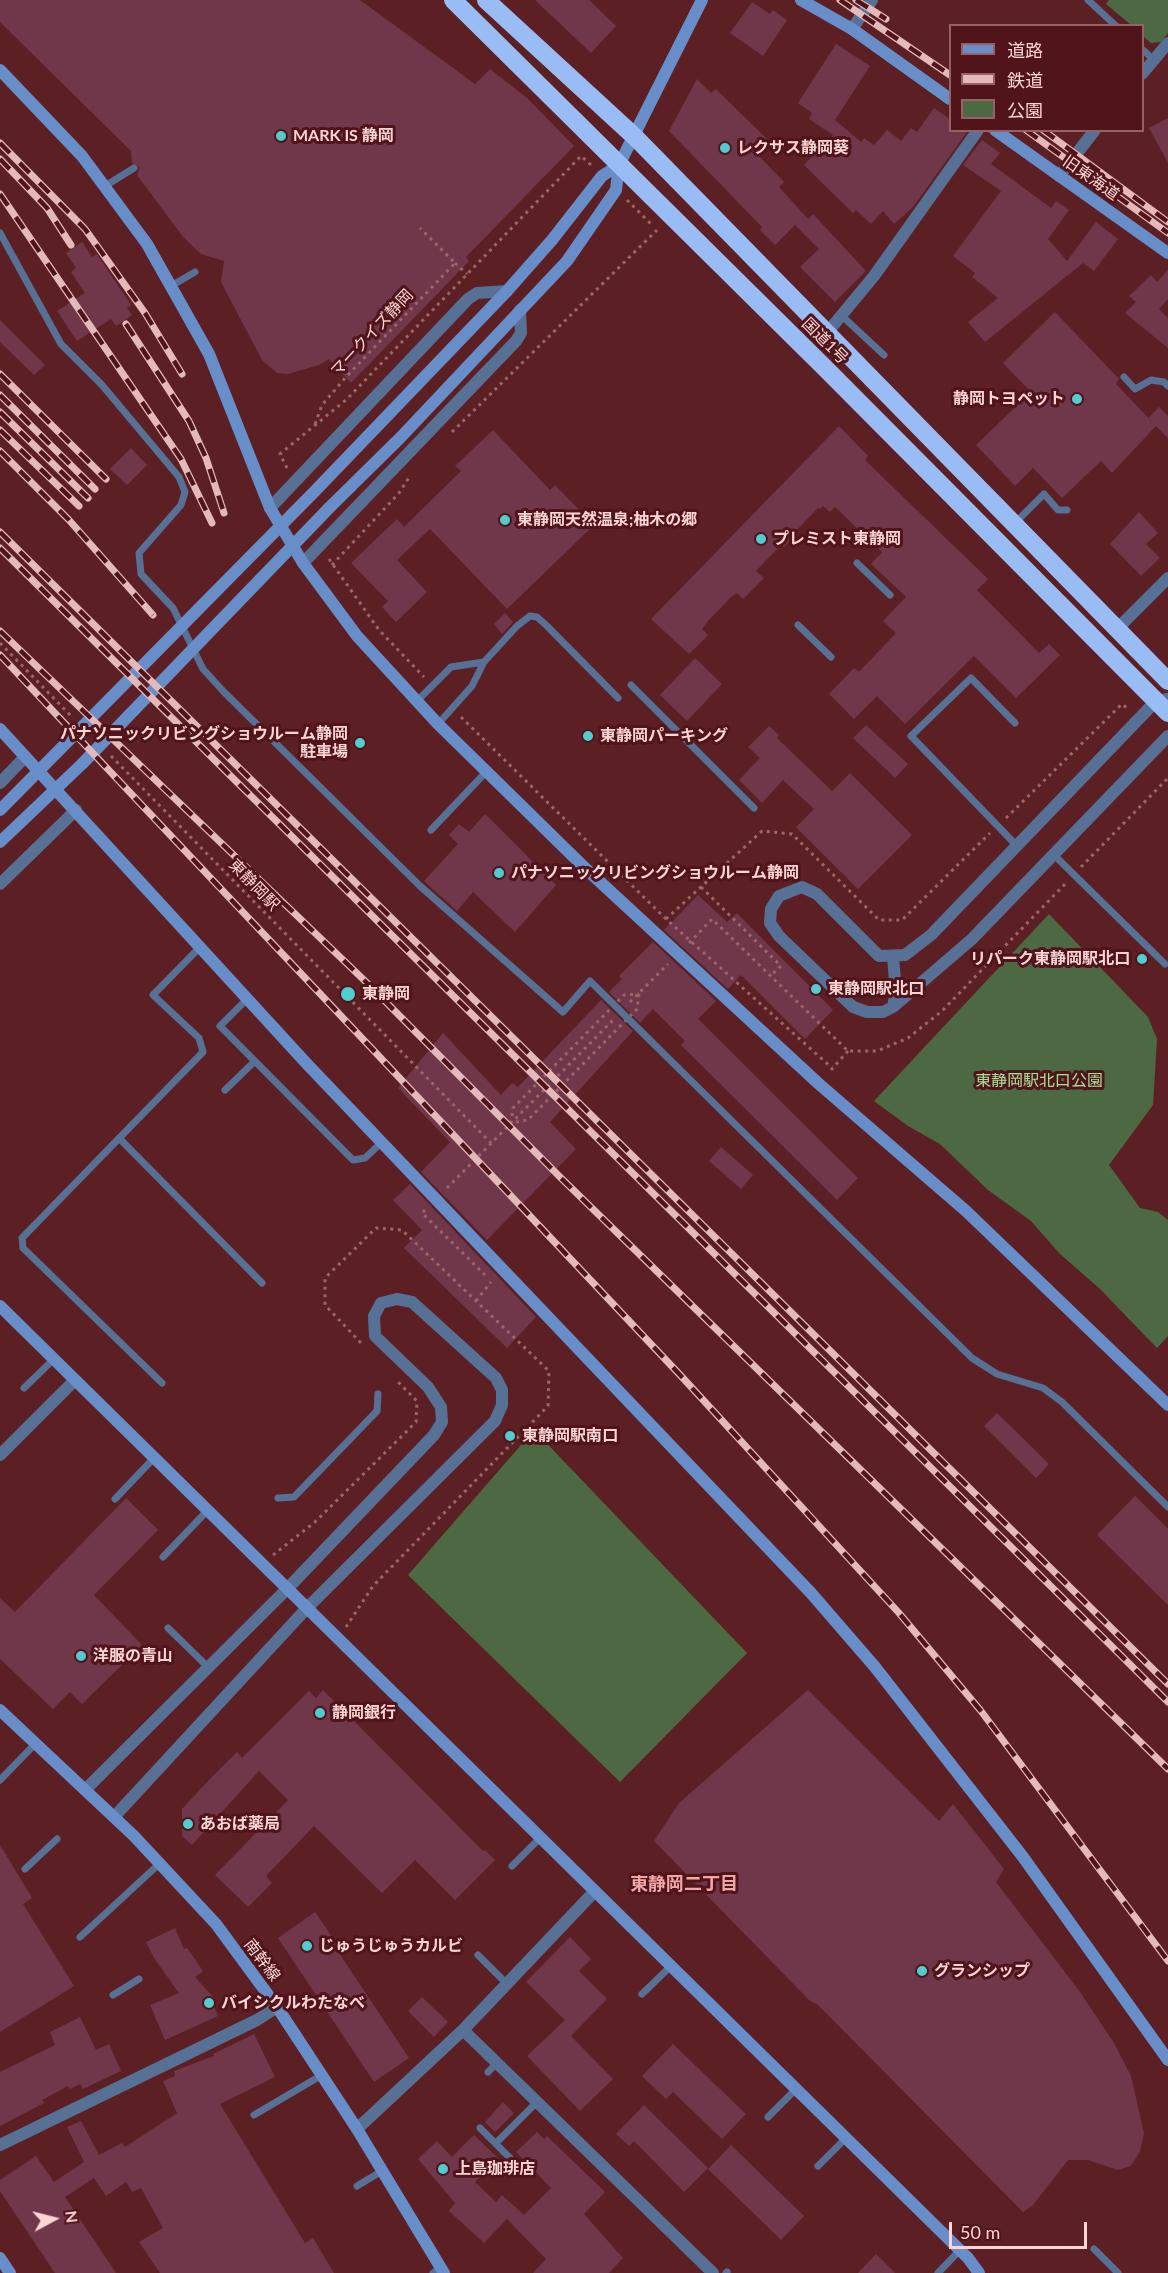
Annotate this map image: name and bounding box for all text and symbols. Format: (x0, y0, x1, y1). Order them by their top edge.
legend (949, 24, 1144, 132)
text: 道路 (1007, 39, 1043, 61)
text: 鉄道 (1007, 69, 1043, 91)
text: 公園 (1007, 99, 1043, 121)
place label: MARK IS 静岡 (293, 126, 394, 146)
marker: MARK IS 静岡 (274, 129, 288, 143)
place label: レクサス静岡葵 (737, 138, 849, 158)
marker: レクサス静岡葵 (718, 141, 732, 155)
street label: 旧東海道 (1059, 152, 1123, 204)
street label: マークイズ静岡 (327, 285, 417, 381)
street label: 国道1号 (798, 314, 852, 368)
place label: 静岡トヨペット (953, 389, 1065, 409)
marker: 静岡トヨペット (1070, 392, 1084, 406)
place label: 東静岡天然温泉;柚木の郷 (517, 510, 697, 530)
marker: 東静岡天然温泉;柚木の郷 (498, 513, 512, 527)
place label: プレミスト東静岡 (773, 529, 901, 549)
marker: プレミスト東静岡 (754, 532, 768, 546)
place label: パナソニックリビングショウルーム静岡 駐車場 (60, 724, 348, 762)
place label: 東静岡パーキング (600, 726, 728, 746)
marker: 東静岡パーキング (581, 729, 595, 743)
marker: パナソニックリビングショウルーム静岡 駐車場 (353, 736, 367, 750)
street label: 東静岡駅 (225, 855, 283, 915)
place label: パナソニックリビングショウルーム静岡 (511, 863, 799, 883)
marker: パナソニックリビングショウルーム静岡 (492, 866, 506, 880)
place label: リパーク東静岡駅北口 (970, 949, 1130, 969)
marker: リパーク東静岡駅北口 (1135, 952, 1149, 966)
place label: 東静岡駅北口 (828, 979, 924, 999)
marker: 東静岡駅北口 (809, 982, 823, 996)
place label: 東静岡 (362, 984, 410, 1004)
marker: 東静岡 (339, 985, 357, 1003)
park label: 東静岡駅北口公園 (975, 1071, 1103, 1091)
place label: 東静岡駅南口 (522, 1426, 618, 1446)
marker: 東静岡駅南口 (503, 1429, 517, 1443)
place label: 洋服の青山 (93, 1646, 173, 1666)
marker: 洋服の青山 (74, 1649, 88, 1663)
place label: 静岡銀行 (332, 1703, 396, 1723)
marker: 静岡銀行 (313, 1706, 327, 1720)
place label: あおば薬局 (200, 1814, 280, 1834)
marker: あおば薬局 (181, 1817, 195, 1831)
district label: 東静岡二丁目 (630, 1873, 738, 1895)
street label: 南幹線 (240, 1935, 284, 1985)
place label: じゅうじゅうカルビ (319, 1936, 463, 1956)
marker: じゅうじゅうカルビ (300, 1939, 314, 1953)
place label: グランシップ (934, 1961, 1030, 1981)
marker: グランシップ (915, 1964, 929, 1978)
place label: バイシクルわたなべ (221, 1993, 365, 2013)
marker: バイシクルわたなべ (202, 1996, 216, 2010)
place label: 上島珈琲店 (455, 2159, 535, 2179)
marker: 上島珈琲店 (436, 2162, 450, 2176)
north arrow (24, 2189, 84, 2249)
text: N (62, 2209, 83, 2224)
scale bar (952, 2210, 1090, 2248)
text: 50 m (960, 2221, 1000, 2243)

